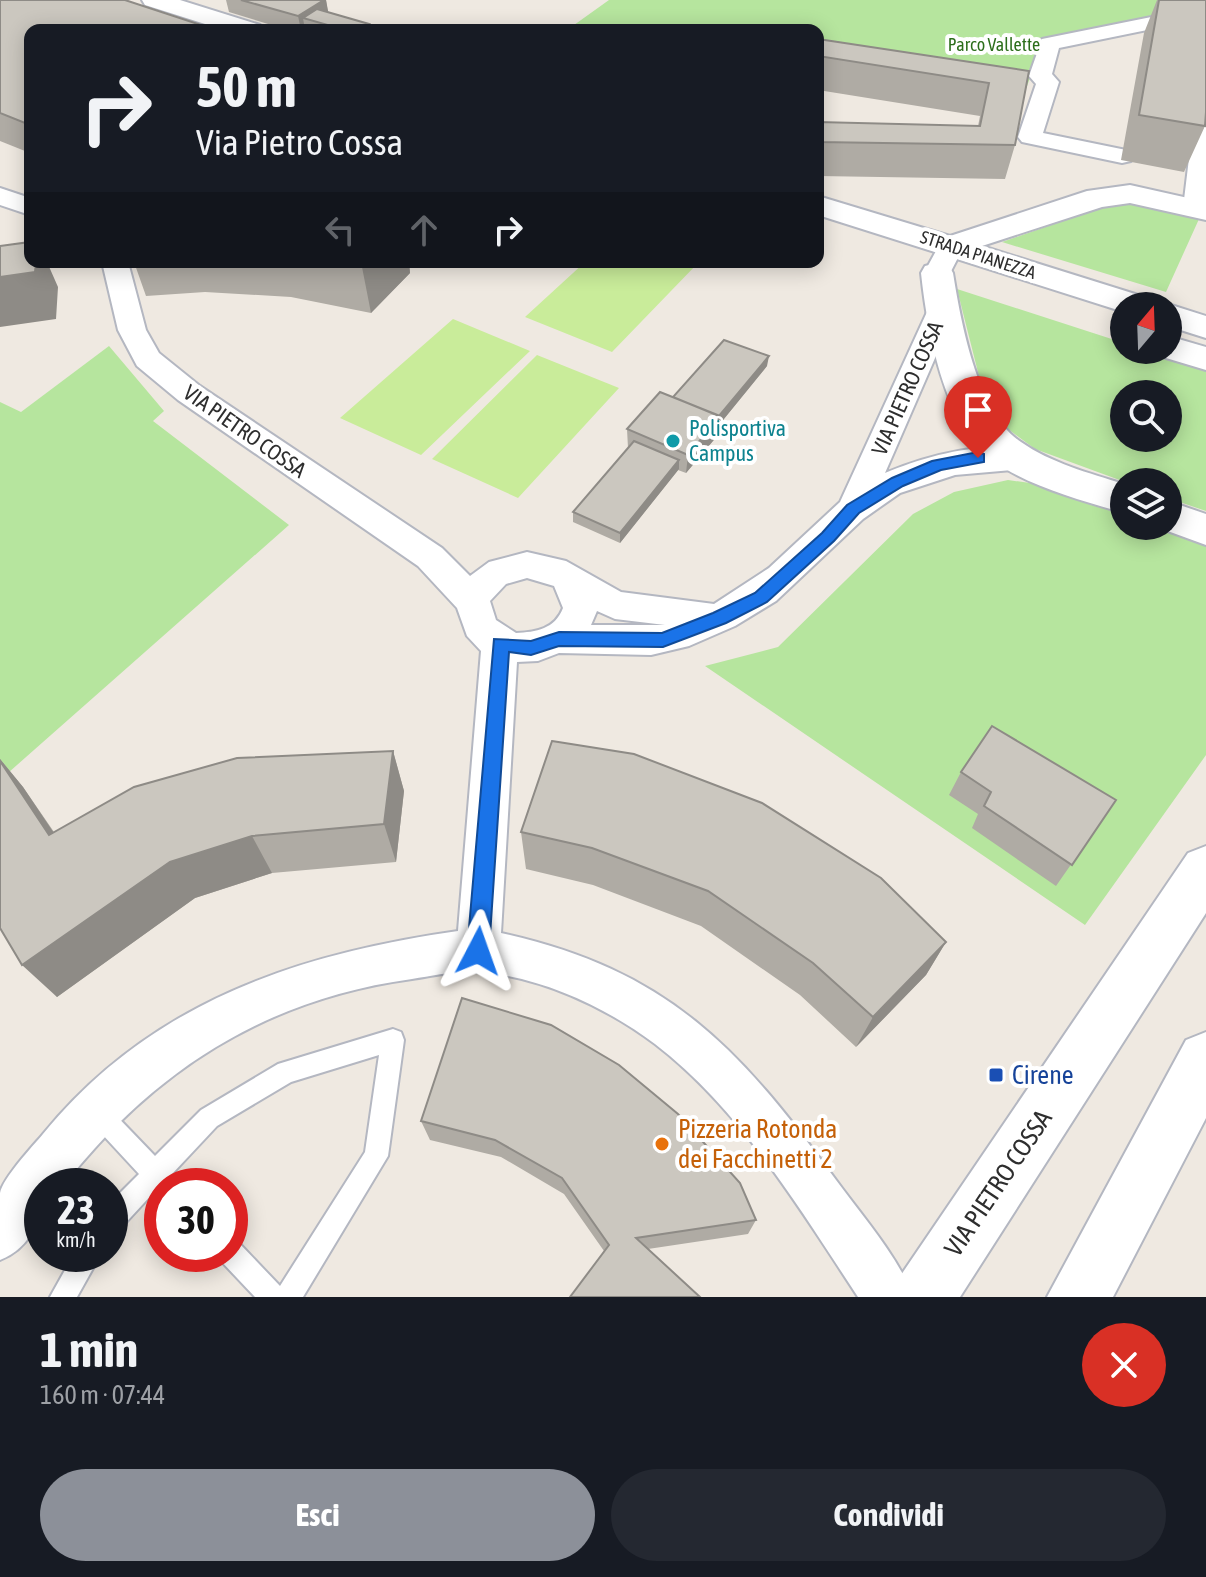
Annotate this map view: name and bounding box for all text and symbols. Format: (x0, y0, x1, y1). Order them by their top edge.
park label: Parco Vallette (948, 34, 1040, 55)
text: 50 m (196, 55, 297, 119)
icon: right (64, 56, 168, 160)
text: Via Pietro Cossa (196, 121, 403, 163)
icon: left (318, 208, 362, 252)
icon: ahead (402, 208, 446, 252)
icon: right (486, 208, 530, 252)
street label: STRADA PIANEZZA (918, 226, 1039, 283)
north arrow (1110, 292, 1182, 364)
map controls (1110, 292, 1182, 540)
street label: VIA PIETRO COSSA (866, 317, 948, 459)
pin (944, 376, 1012, 458)
street label: VIA PIETRO COSSA (179, 379, 312, 483)
button: search (1110, 380, 1182, 452)
icon: arrive (956, 388, 1000, 432)
place label: Polisportiva Campus (689, 415, 786, 466)
marker: Polisportiva Campus (664, 432, 682, 450)
button: layers (1110, 468, 1182, 540)
position arrow (436, 909, 520, 993)
place label: Cirene (1012, 1060, 1074, 1090)
marker: Cirene (987, 1066, 1005, 1084)
street label: VIA PIETRO COSSA (938, 1104, 1058, 1262)
place label: Pizzeria Rotonda dei Facchinetti 2 (678, 1114, 837, 1174)
marker: Pizzeria Rotonda dei Facchinetti 2 (653, 1135, 671, 1153)
speed limit sign: 30 (144, 1168, 248, 1272)
text: 23 (57, 1187, 95, 1232)
text: km/h (56, 1228, 96, 1251)
text: 1 min (40, 1322, 138, 1377)
button: close (1082, 1323, 1166, 1407)
text: 160 m · 07:44 (40, 1380, 165, 1410)
button: Esci (40, 1469, 595, 1561)
button: Condividi (611, 1469, 1166, 1561)

